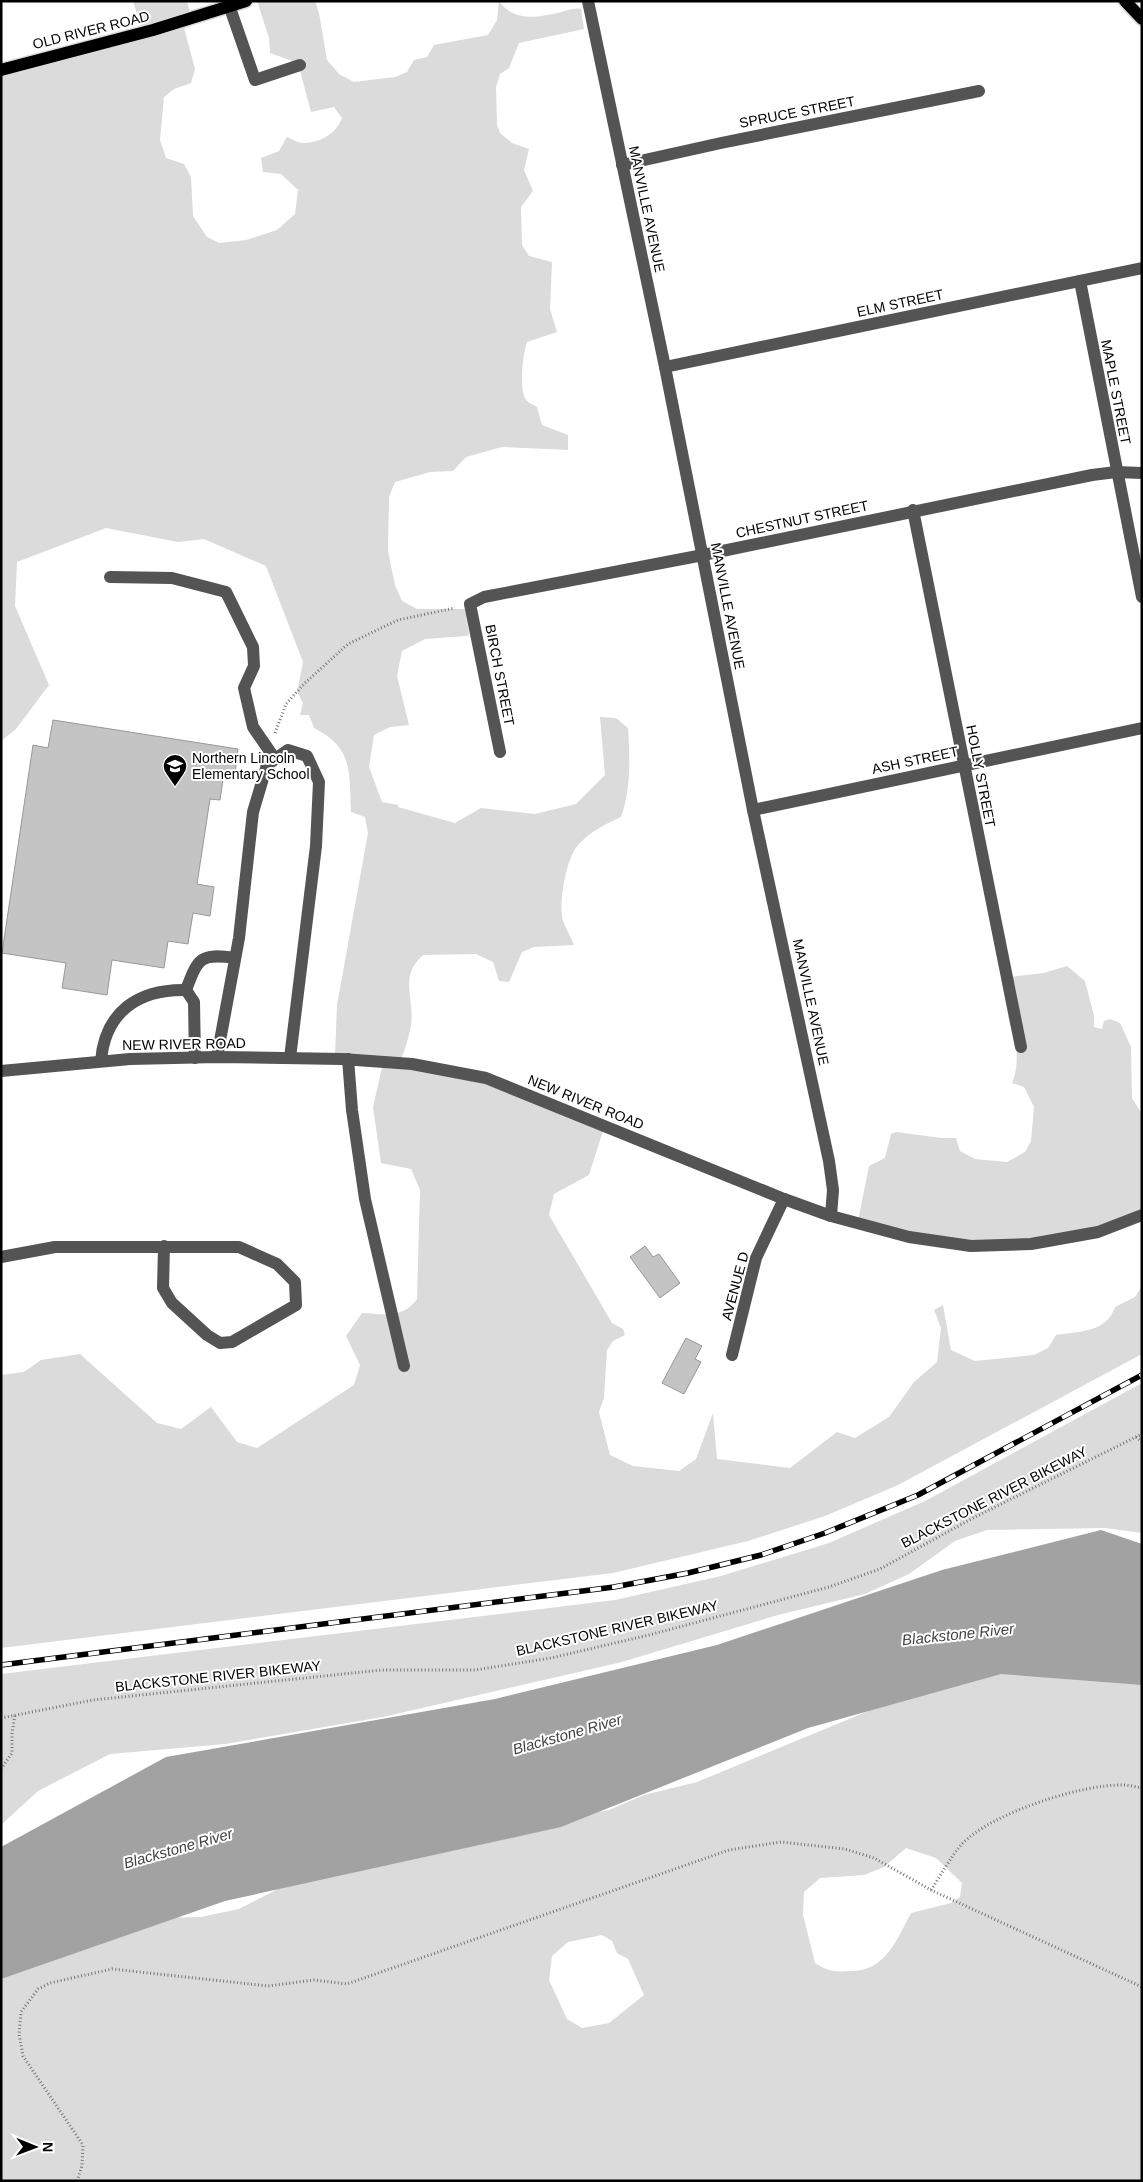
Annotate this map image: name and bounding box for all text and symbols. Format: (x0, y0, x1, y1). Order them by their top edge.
street label: OLD RIVER ROAD (31, 8, 151, 52)
street label: SPRUCE STREET (738, 93, 857, 131)
street label: MANVILLE AVENUE (626, 144, 668, 274)
street label: ELM STREET (855, 286, 945, 320)
street label: MAPLE STREET (1098, 338, 1134, 446)
street label: CHESTNUT STREET (734, 497, 870, 541)
street label: MANVILLE AVENUE (708, 541, 748, 671)
street label: BIRCH STREET (482, 623, 518, 727)
street label: HOLLY STREET (963, 724, 999, 829)
street label: ASH STREET (870, 743, 960, 777)
place label: Northern Lincoln Elementary School (192, 750, 310, 782)
school or university icon: Northern Lincoln Elementary School (162, 753, 188, 787)
street label: MANVILLE AVENUE (790, 937, 832, 1067)
street label: NEW RIVER ROAD (122, 1035, 246, 1053)
street label: NEW RIVER ROAD (526, 1071, 646, 1133)
street label: AVENUE D (718, 1250, 752, 1322)
street label: BLACKSTONE RIVER BIKEWAY (898, 1443, 1090, 1551)
street label: BLACKSTONE RIVER BIKEWAY (515, 1597, 720, 1659)
water label: Blackstone River (901, 1620, 1016, 1648)
street label: BLACKSTONE RIVER BIKEWAY (114, 1657, 322, 1695)
water label: Blackstone River (511, 1710, 624, 1758)
water label: Blackstone River (122, 1824, 235, 1872)
north arrow (10, 2122, 60, 2172)
text: N (40, 2142, 56, 2152)

